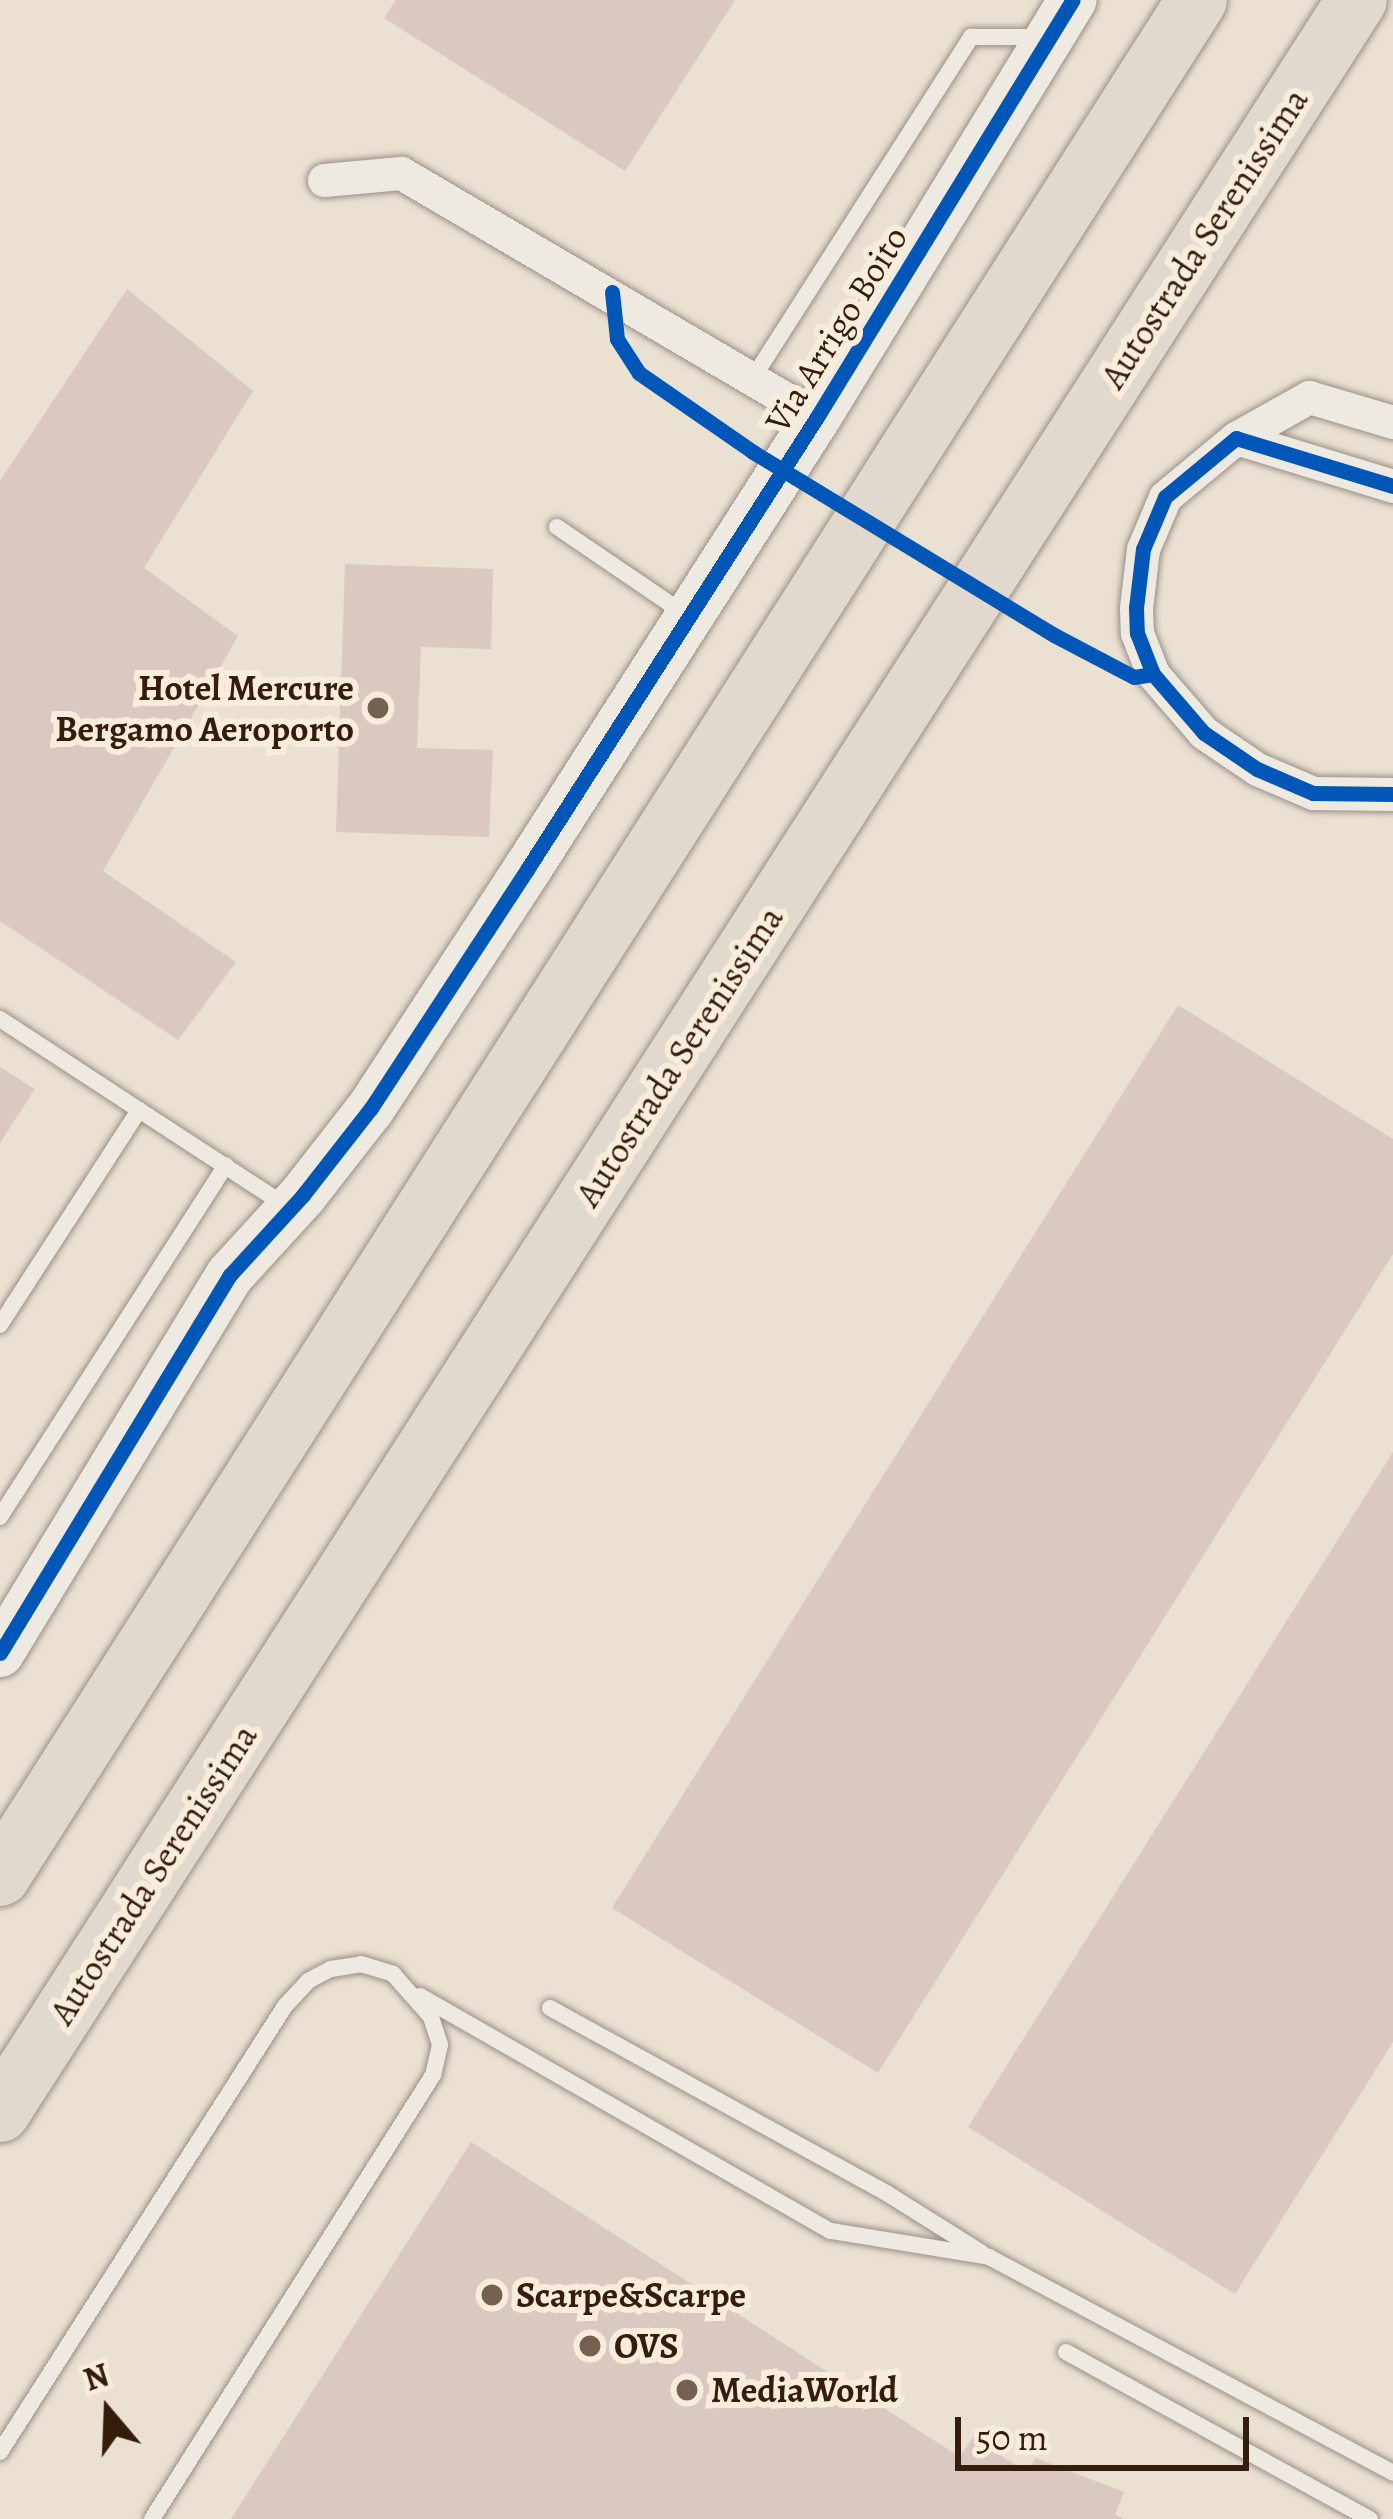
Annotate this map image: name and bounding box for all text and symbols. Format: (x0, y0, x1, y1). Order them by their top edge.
street label: Autostrada Serenissima (1091, 80, 1317, 396)
street label: Via Arrigo Boito (755, 218, 917, 440)
place label: Hotel Mercure Bergamo Aeroporto (55, 665, 354, 750)
marker: Hotel Mercure Bergamo Aeroporto (365, 695, 391, 721)
street label: Autostrada Serenissima (566, 898, 792, 1214)
street label: Autostrada Serenissima (40, 1716, 266, 2032)
place label: Scarpe&Scarpe (516, 2273, 746, 2317)
marker: Scarpe&Scarpe (479, 2282, 505, 2308)
place label: OVS (614, 2324, 679, 2368)
marker: OVS (577, 2333, 603, 2359)
north arrow (48, 2351, 168, 2471)
text: N (77, 2351, 115, 2402)
place label: MediaWorld (711, 2368, 898, 2412)
marker: MediaWorld (674, 2377, 700, 2403)
scale bar (961, 2393, 1255, 2467)
text: 50 m (976, 2413, 1048, 2462)

